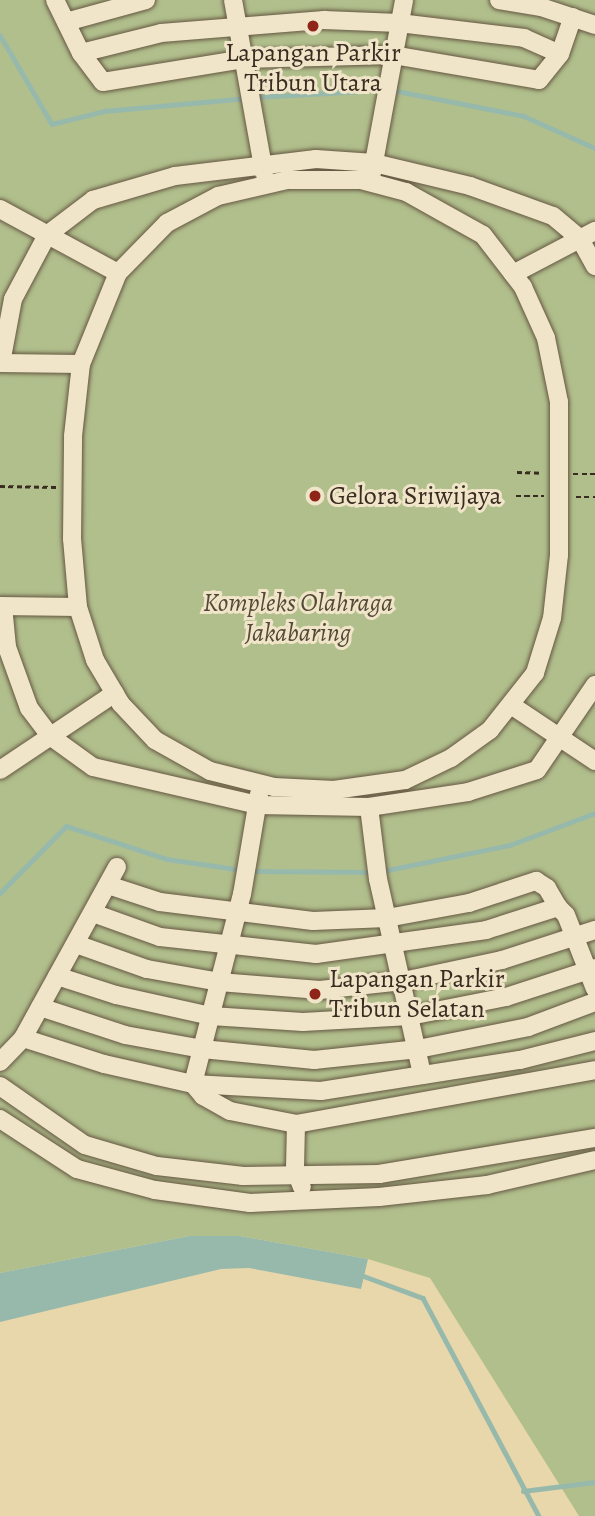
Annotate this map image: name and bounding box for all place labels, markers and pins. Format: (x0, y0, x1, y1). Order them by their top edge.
marker: Lapangan Parkir Tribun Utara (305, 18, 321, 34)
place label: Lapangan Parkir Tribun Utara (225, 37, 401, 98)
place label: Gelora Sriwijaya (329, 480, 502, 512)
marker: Gelora Sriwijaya (307, 488, 323, 504)
place label: Lapangan Parkir Tribun Selatan (329, 963, 505, 1024)
marker: Lapangan Parkir Tribun Selatan (307, 986, 323, 1002)

